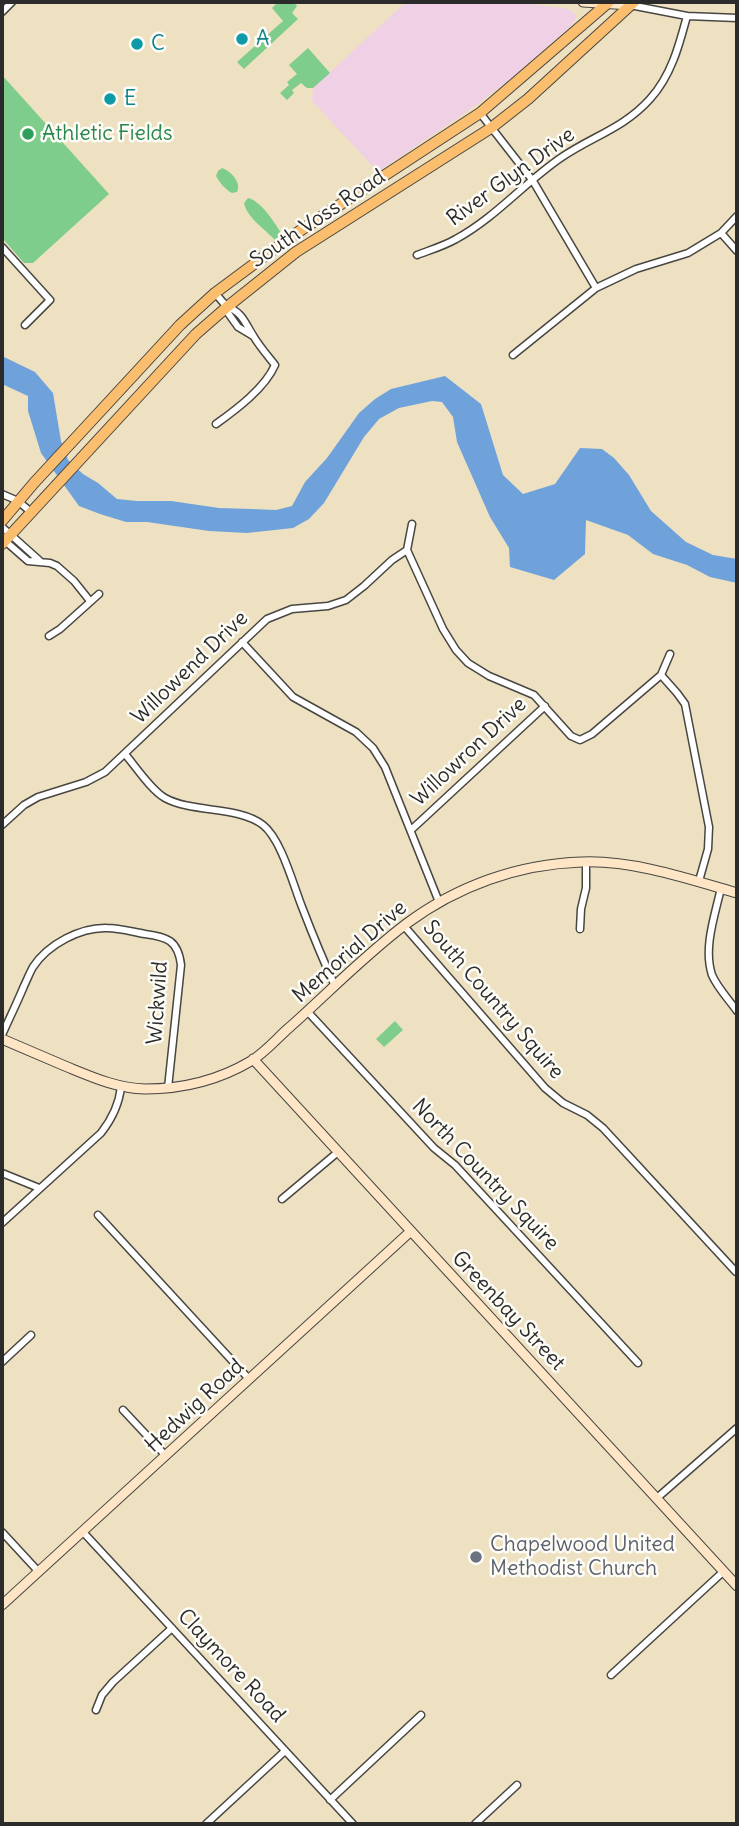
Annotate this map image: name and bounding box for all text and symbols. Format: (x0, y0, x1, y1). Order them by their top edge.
place label: A (256, 26, 269, 52)
place label: C (151, 31, 165, 57)
marker: A (234, 31, 250, 47)
marker: C (129, 36, 145, 52)
place label: E (124, 86, 136, 112)
marker: E (102, 91, 118, 107)
place label: Athletic Fields (42, 121, 172, 147)
street label: River Glyn Drive (442, 122, 580, 232)
marker: Athletic Fields (20, 126, 36, 142)
street label: South Voss Road (246, 165, 390, 273)
street label: Willowend Drive (127, 606, 253, 730)
street label: Willowron Drive (406, 692, 532, 812)
street label: Memorial Drive (288, 896, 412, 1008)
street label: South Country Squire (417, 916, 569, 1084)
street label: Wickwild (143, 960, 173, 1046)
street label: North Country Squire (406, 1094, 564, 1256)
street label: Greenbay Street (446, 1246, 570, 1376)
street label: Hedwig Road (140, 1354, 250, 1458)
place label: Chapelwood United Methodist Church (490, 1532, 675, 1582)
marker: Chapelwood United Methodist Church (468, 1549, 484, 1565)
street label: Claymore Road (172, 1604, 290, 1728)

